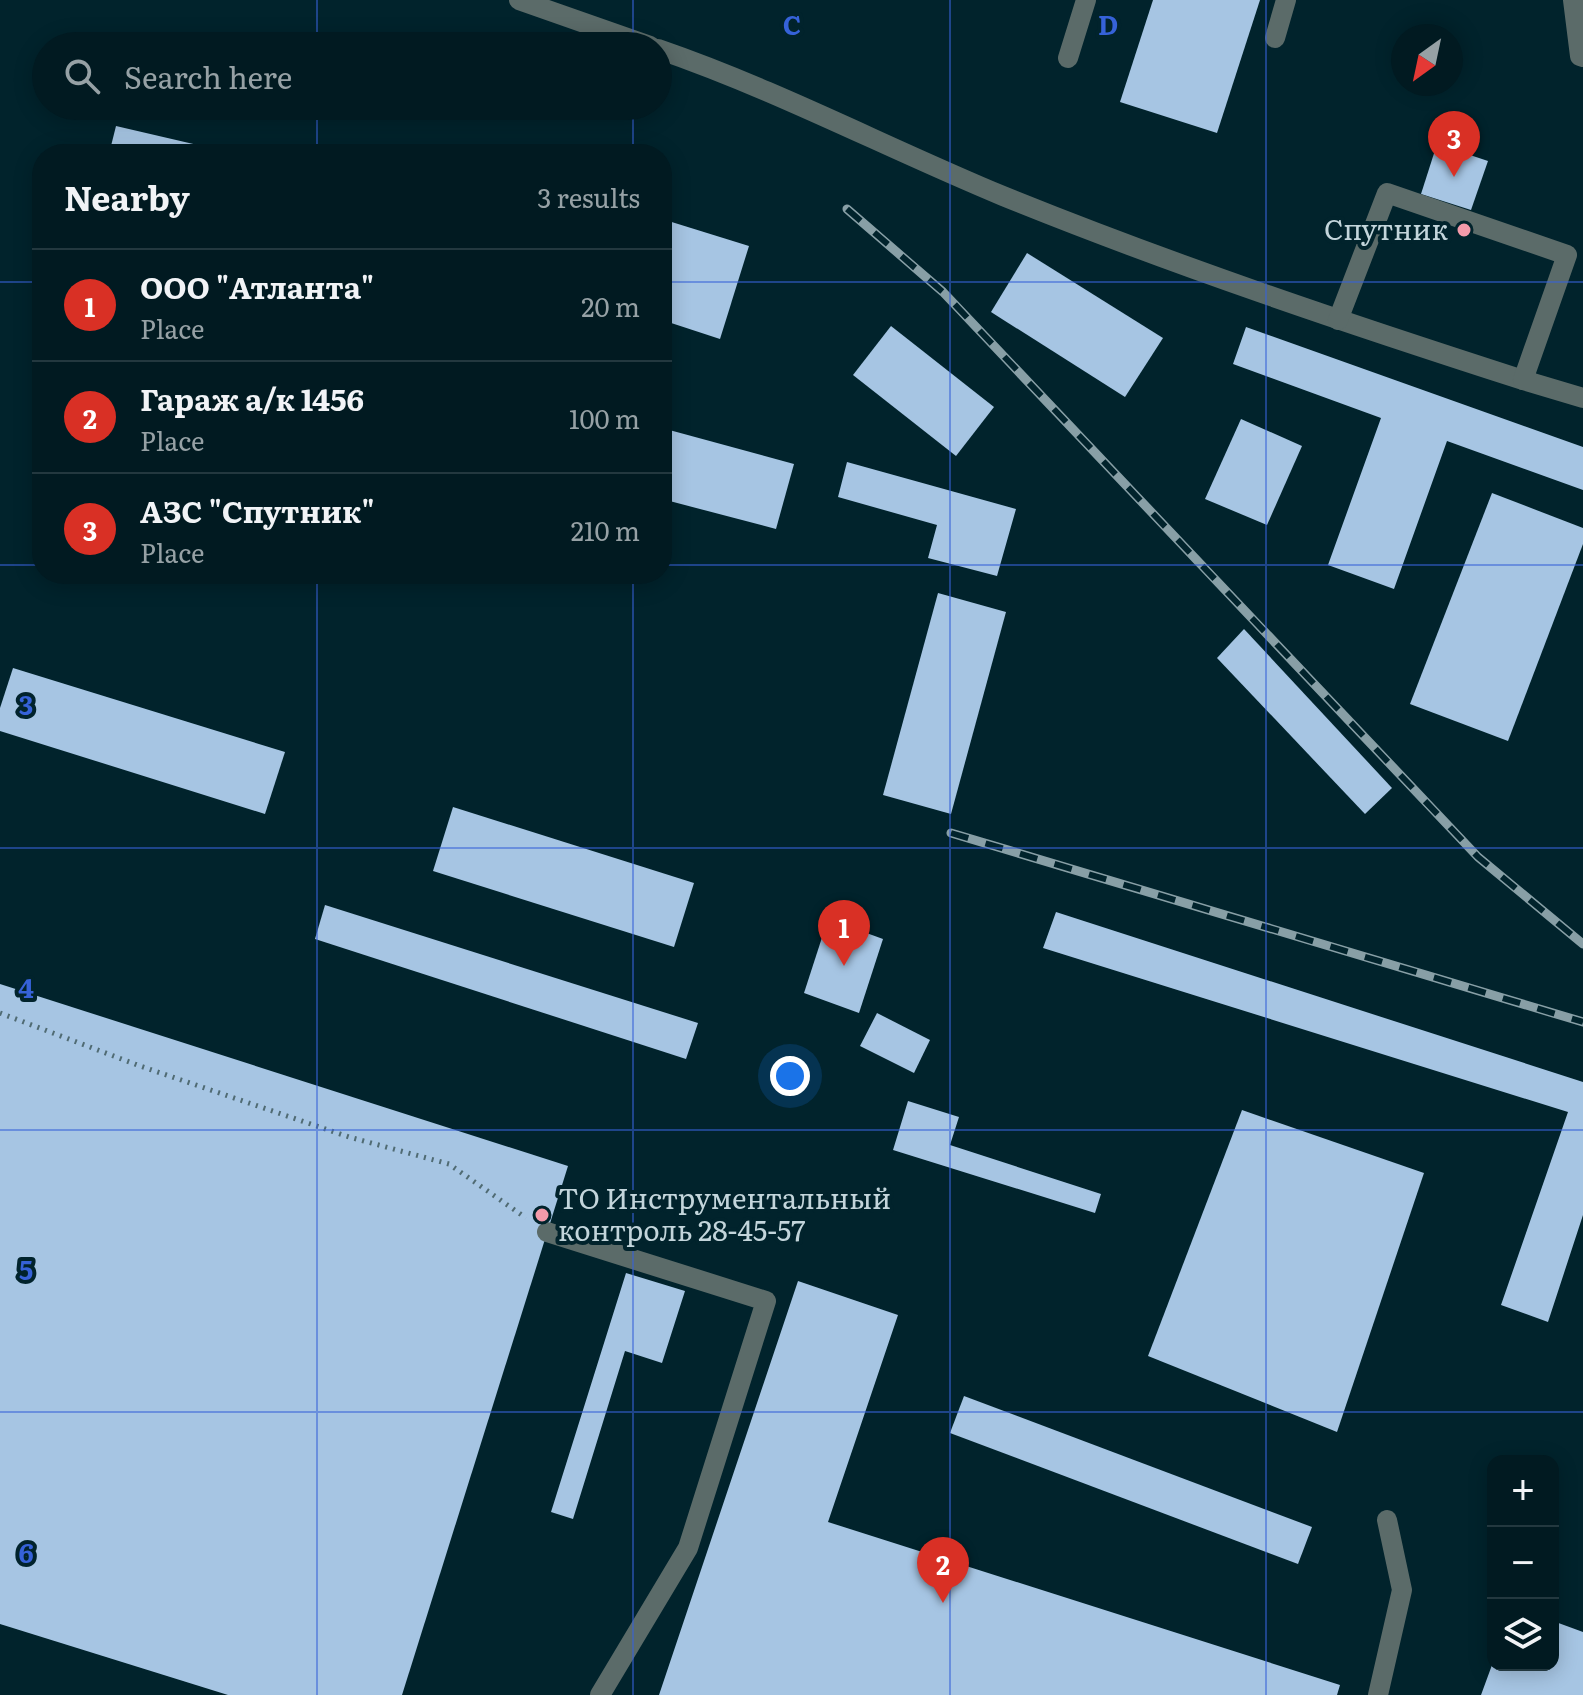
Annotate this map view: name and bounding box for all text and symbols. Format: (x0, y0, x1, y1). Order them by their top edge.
text: C (783, 4, 801, 43)
text: D (1098, 4, 1118, 43)
north arrow (1391, 24, 1463, 96)
search box (32, 32, 672, 120)
icon: search (60, 54, 104, 98)
text: Search here (124, 54, 292, 98)
pin: 3 (1428, 111, 1480, 177)
text: Nearby (64, 171, 190, 221)
text: 3 results (537, 177, 640, 216)
place label: Спутник (1324, 207, 1448, 249)
marker: Спутник (1455, 221, 1473, 239)
text: ООО "Атланта" (140, 264, 374, 308)
text: 1 (85, 286, 95, 325)
text: 20 m (581, 286, 640, 325)
text: Place (140, 308, 205, 347)
text: Гараж а/к 1456 (140, 376, 364, 420)
text: 2 (83, 398, 97, 437)
text: 100 m (569, 398, 640, 437)
text: Place (140, 420, 205, 459)
text: АЗС "Спутник" (140, 488, 375, 532)
text: 3 (83, 510, 97, 549)
text: 210 m (571, 510, 640, 549)
text: Place (140, 532, 205, 571)
text: 3 (19, 684, 33, 723)
pin: 1 (818, 900, 870, 966)
text: 4 (18, 967, 34, 1006)
your location (770, 1056, 810, 1096)
place label: ТО Инструментальный контроль 28-45-57 (558, 1176, 891, 1250)
marker: ТО Инструментальный контроль 28-45-57 (533, 1206, 551, 1224)
text: 5 (19, 1249, 33, 1288)
map controls (1487, 1455, 1559, 1671)
button: + (1487, 1455, 1559, 1527)
button: − (1487, 1527, 1559, 1599)
text: 6 (18, 1532, 34, 1571)
pin: 2 (917, 1537, 969, 1603)
button: layers (1487, 1599, 1559, 1671)

